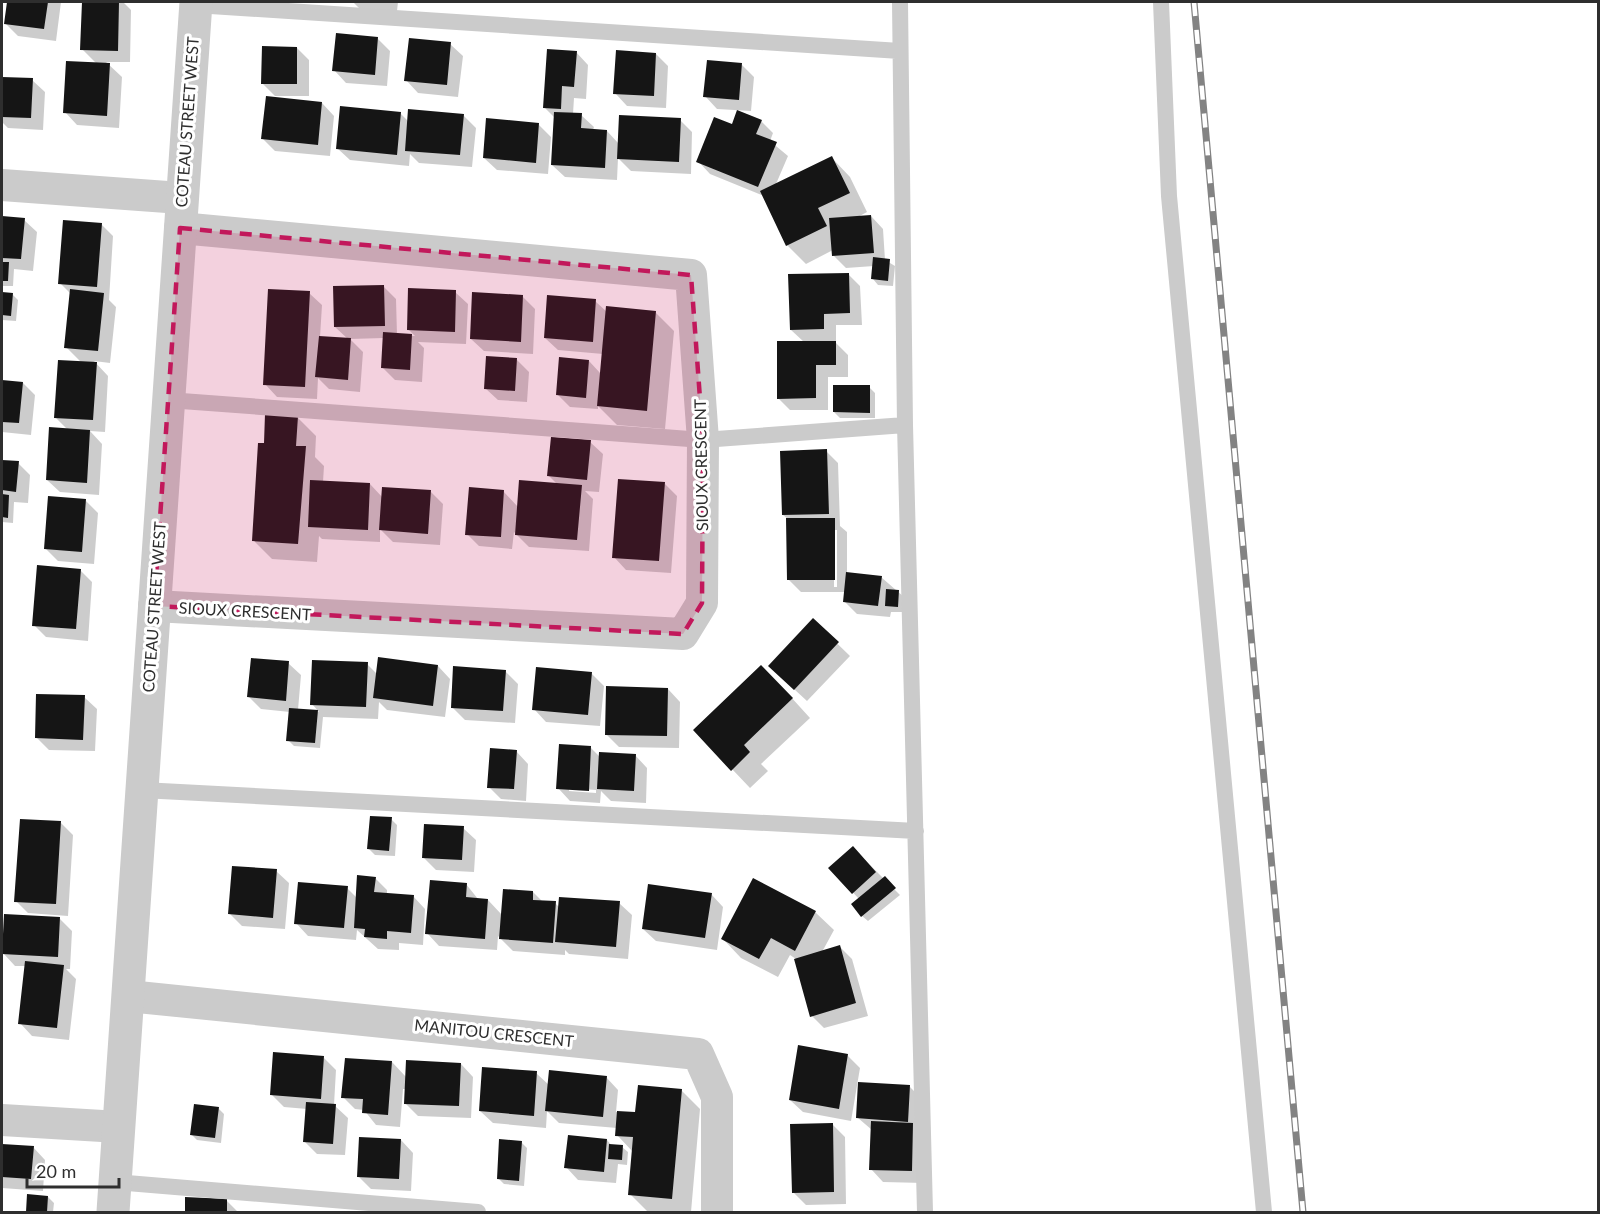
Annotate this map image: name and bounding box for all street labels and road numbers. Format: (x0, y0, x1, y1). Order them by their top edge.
street label: COTEAU STREET WEST (171, 35, 202, 208)
street label: SIOUX CRESCENT (690, 398, 711, 531)
street label: COTEAU STREET WEST (138, 520, 169, 693)
street label: SIOUX CRESCENT (178, 598, 312, 623)
street label: MANITOU CRESCENT (413, 1015, 575, 1050)

